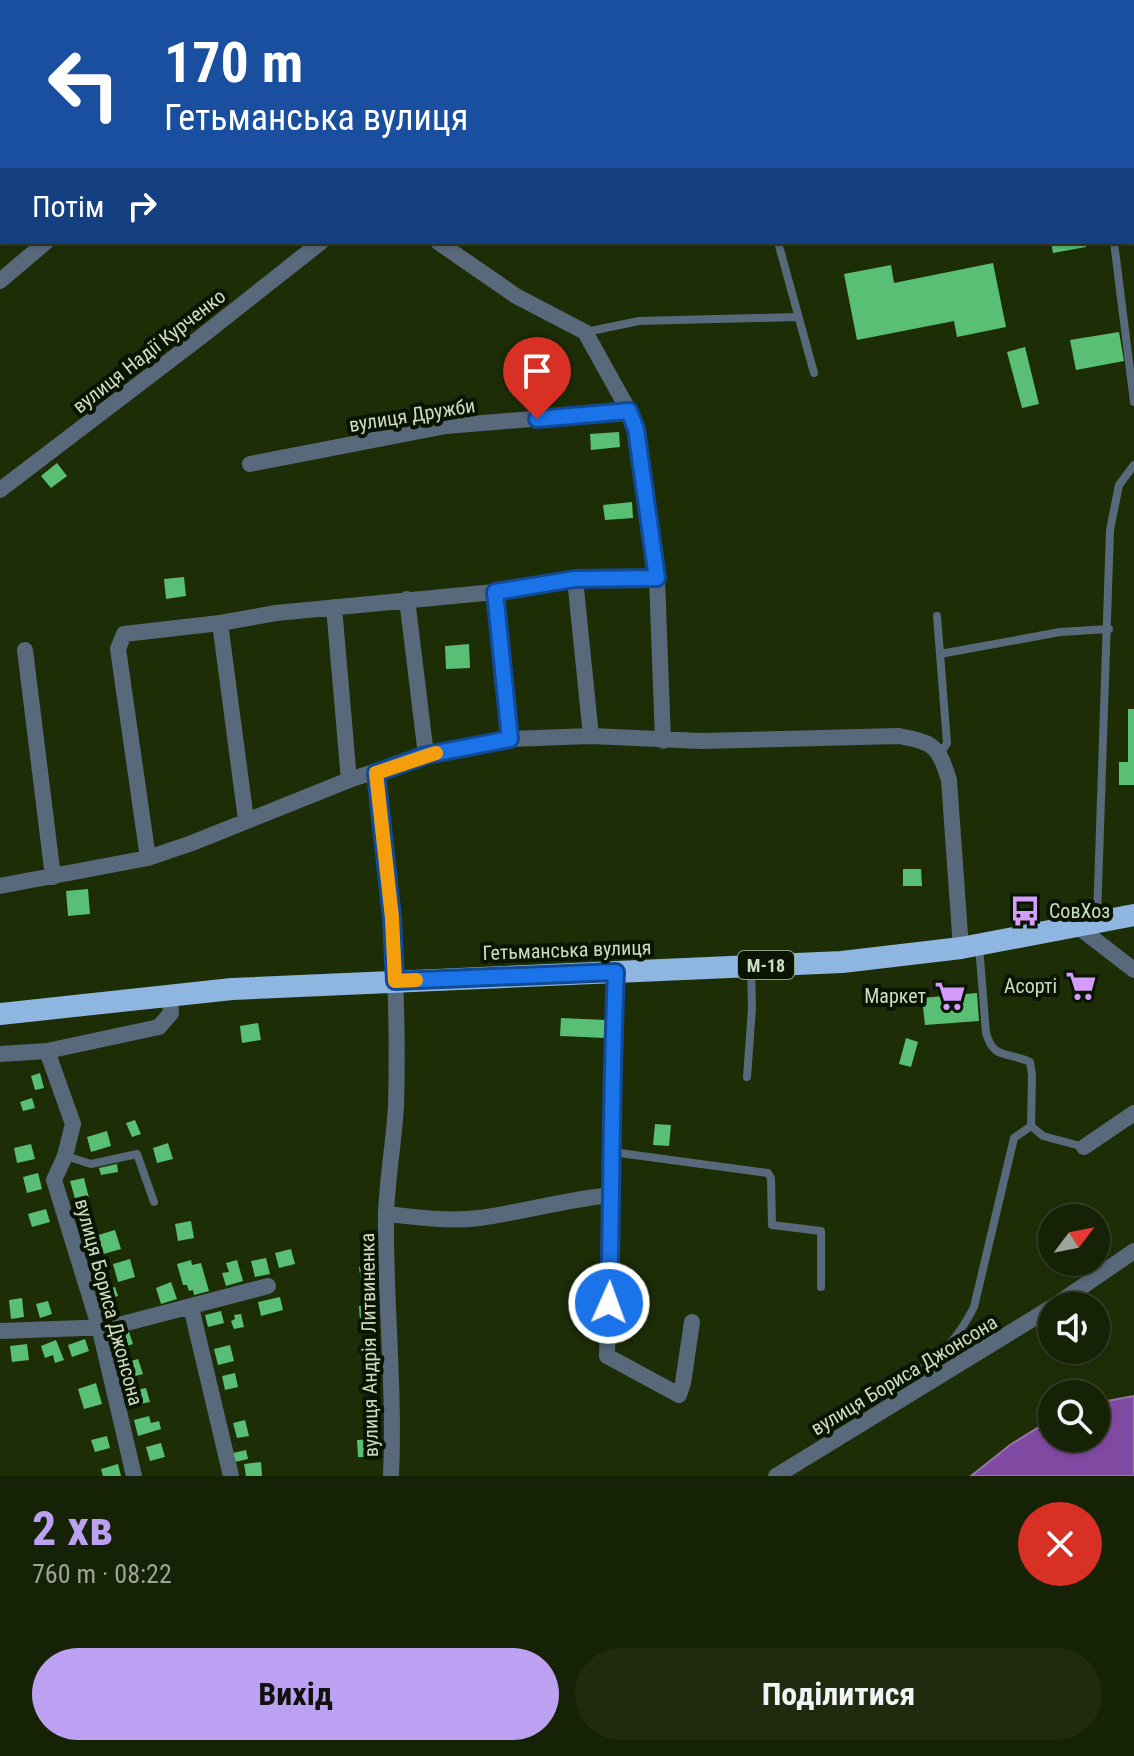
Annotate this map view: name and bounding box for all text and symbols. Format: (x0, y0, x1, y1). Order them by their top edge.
text: 170 m (164, 30, 303, 96)
icon: left (32, 32, 136, 136)
text: Гетьманська вулиця (164, 97, 468, 139)
icon: right (120, 184, 164, 228)
text: Потім (32, 189, 104, 224)
street label: вулиця Надії Курченко (68, 284, 230, 418)
pin (503, 337, 571, 419)
icon: arrive (515, 349, 559, 393)
street label: вулиця Дружби (347, 393, 477, 437)
bus stop icon: СовХоз (1008, 894, 1042, 928)
place label: СовХоз (1049, 899, 1110, 923)
street label: Гетьманська вулиця (482, 935, 652, 965)
road number: М-18 (738, 951, 794, 979)
supermarket icon: Асорті (1064, 969, 1098, 1003)
place label: Асорті (1004, 974, 1057, 998)
supermarket icon: Маркет (933, 979, 967, 1013)
place label: Маркет (864, 984, 926, 1008)
street label: вулиця Бориса Джонсона (70, 1196, 148, 1408)
north arrow (1038, 1204, 1110, 1276)
map controls (1038, 1204, 1110, 1452)
street label: вулиця Андрія Литвиненка (355, 1233, 383, 1457)
position arrow (567, 1261, 651, 1345)
button: sound (1038, 1292, 1110, 1364)
street label: вулиця Бориса Джонсона (806, 1310, 1002, 1440)
button: search (1038, 1380, 1110, 1452)
text: 2 хв (32, 1500, 113, 1557)
button: close (1018, 1502, 1102, 1586)
text: 760 m · 08:22 (32, 1559, 172, 1589)
button: Вихід (32, 1648, 559, 1740)
button: Поділитися (575, 1648, 1102, 1740)

